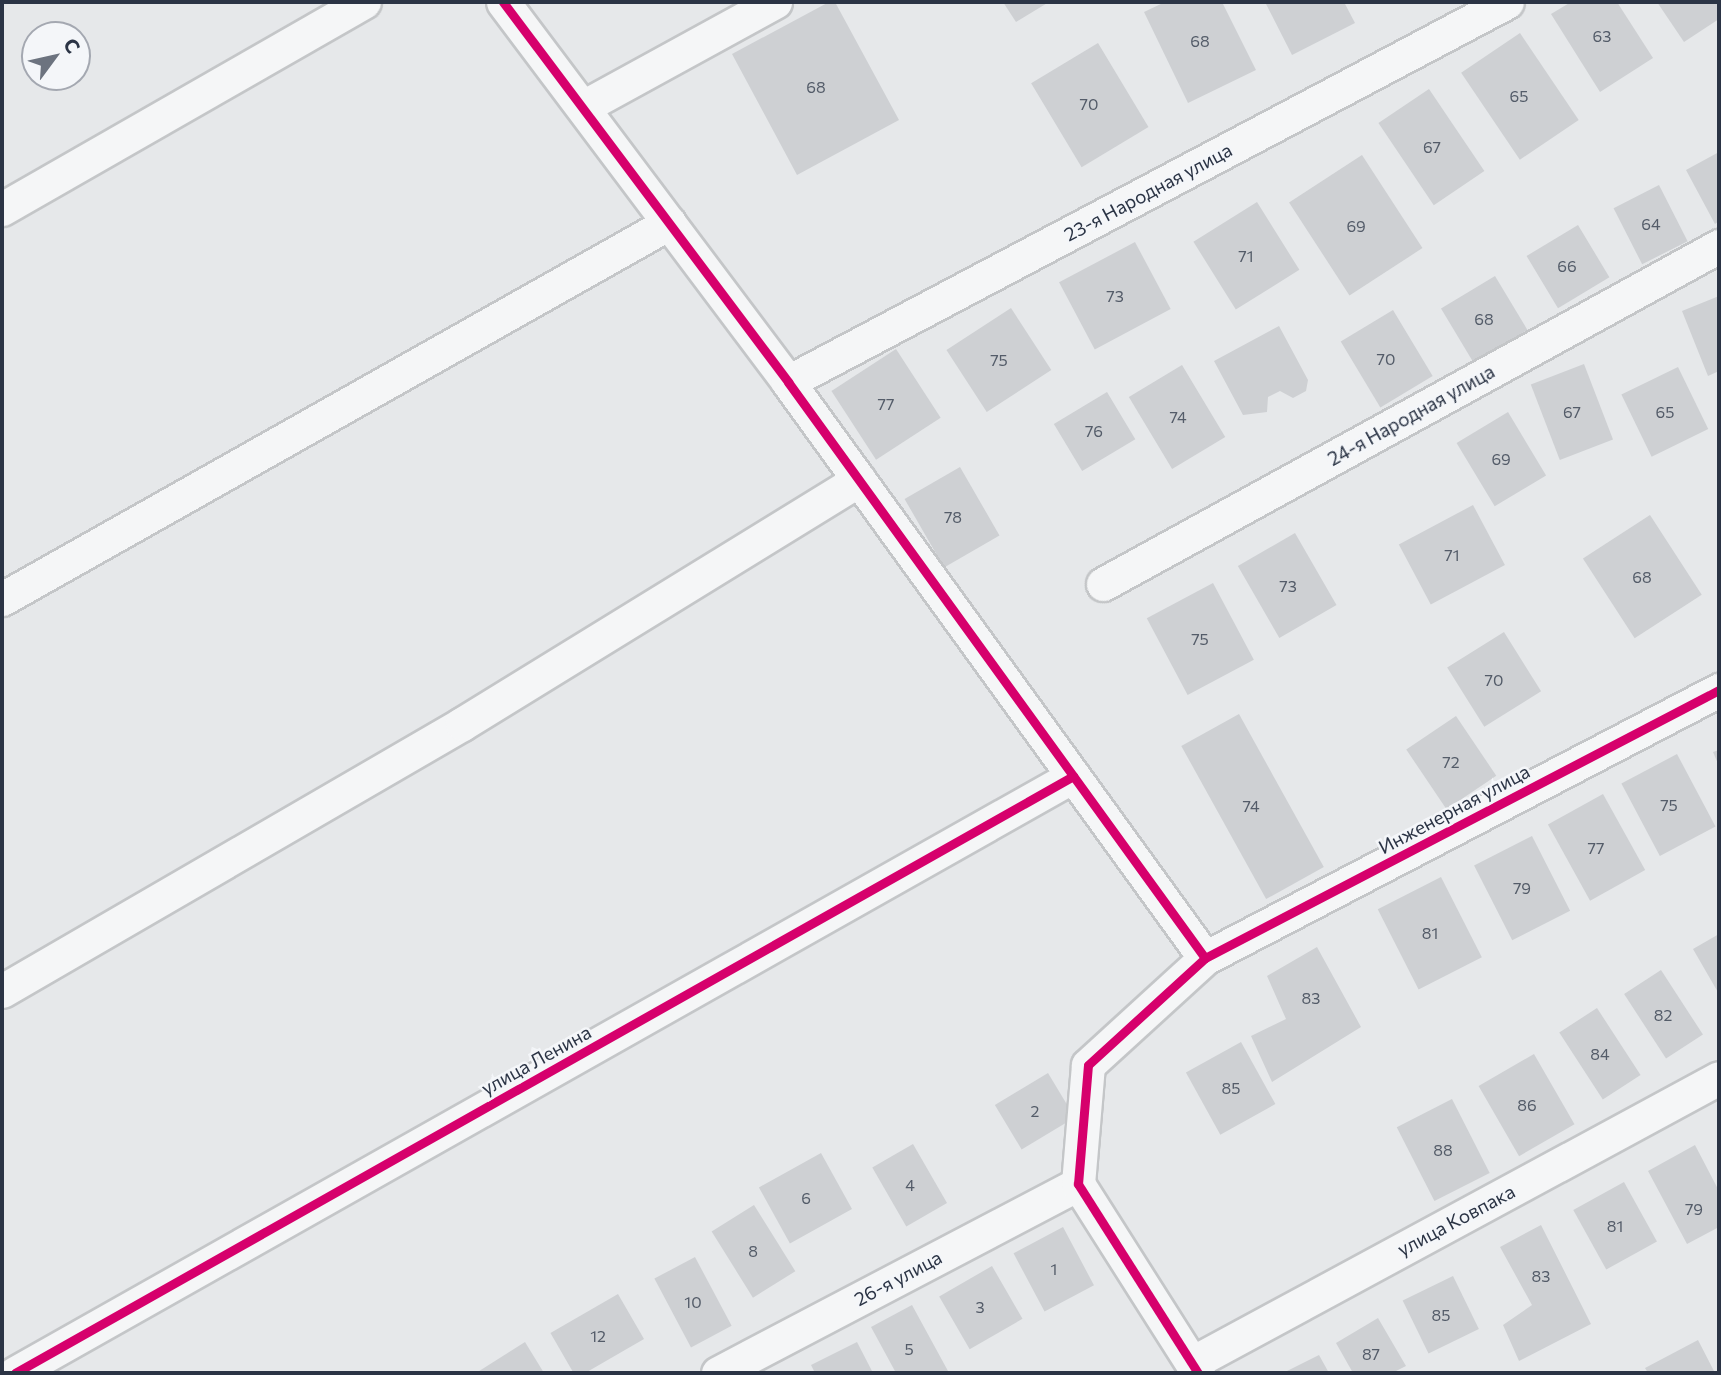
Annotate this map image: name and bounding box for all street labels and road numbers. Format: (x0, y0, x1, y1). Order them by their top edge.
street label: 23-я Народная улица (1060, 138, 1236, 246)
street label: 24-я Народная улица (1324, 360, 1498, 470)
street label: Инженерная улица (1374, 759, 1534, 859)
street label: улица Ленина (477, 1020, 595, 1100)
street label: улица Ковпака (1393, 1179, 1519, 1261)
street label: 26-я улица (850, 1245, 946, 1311)

